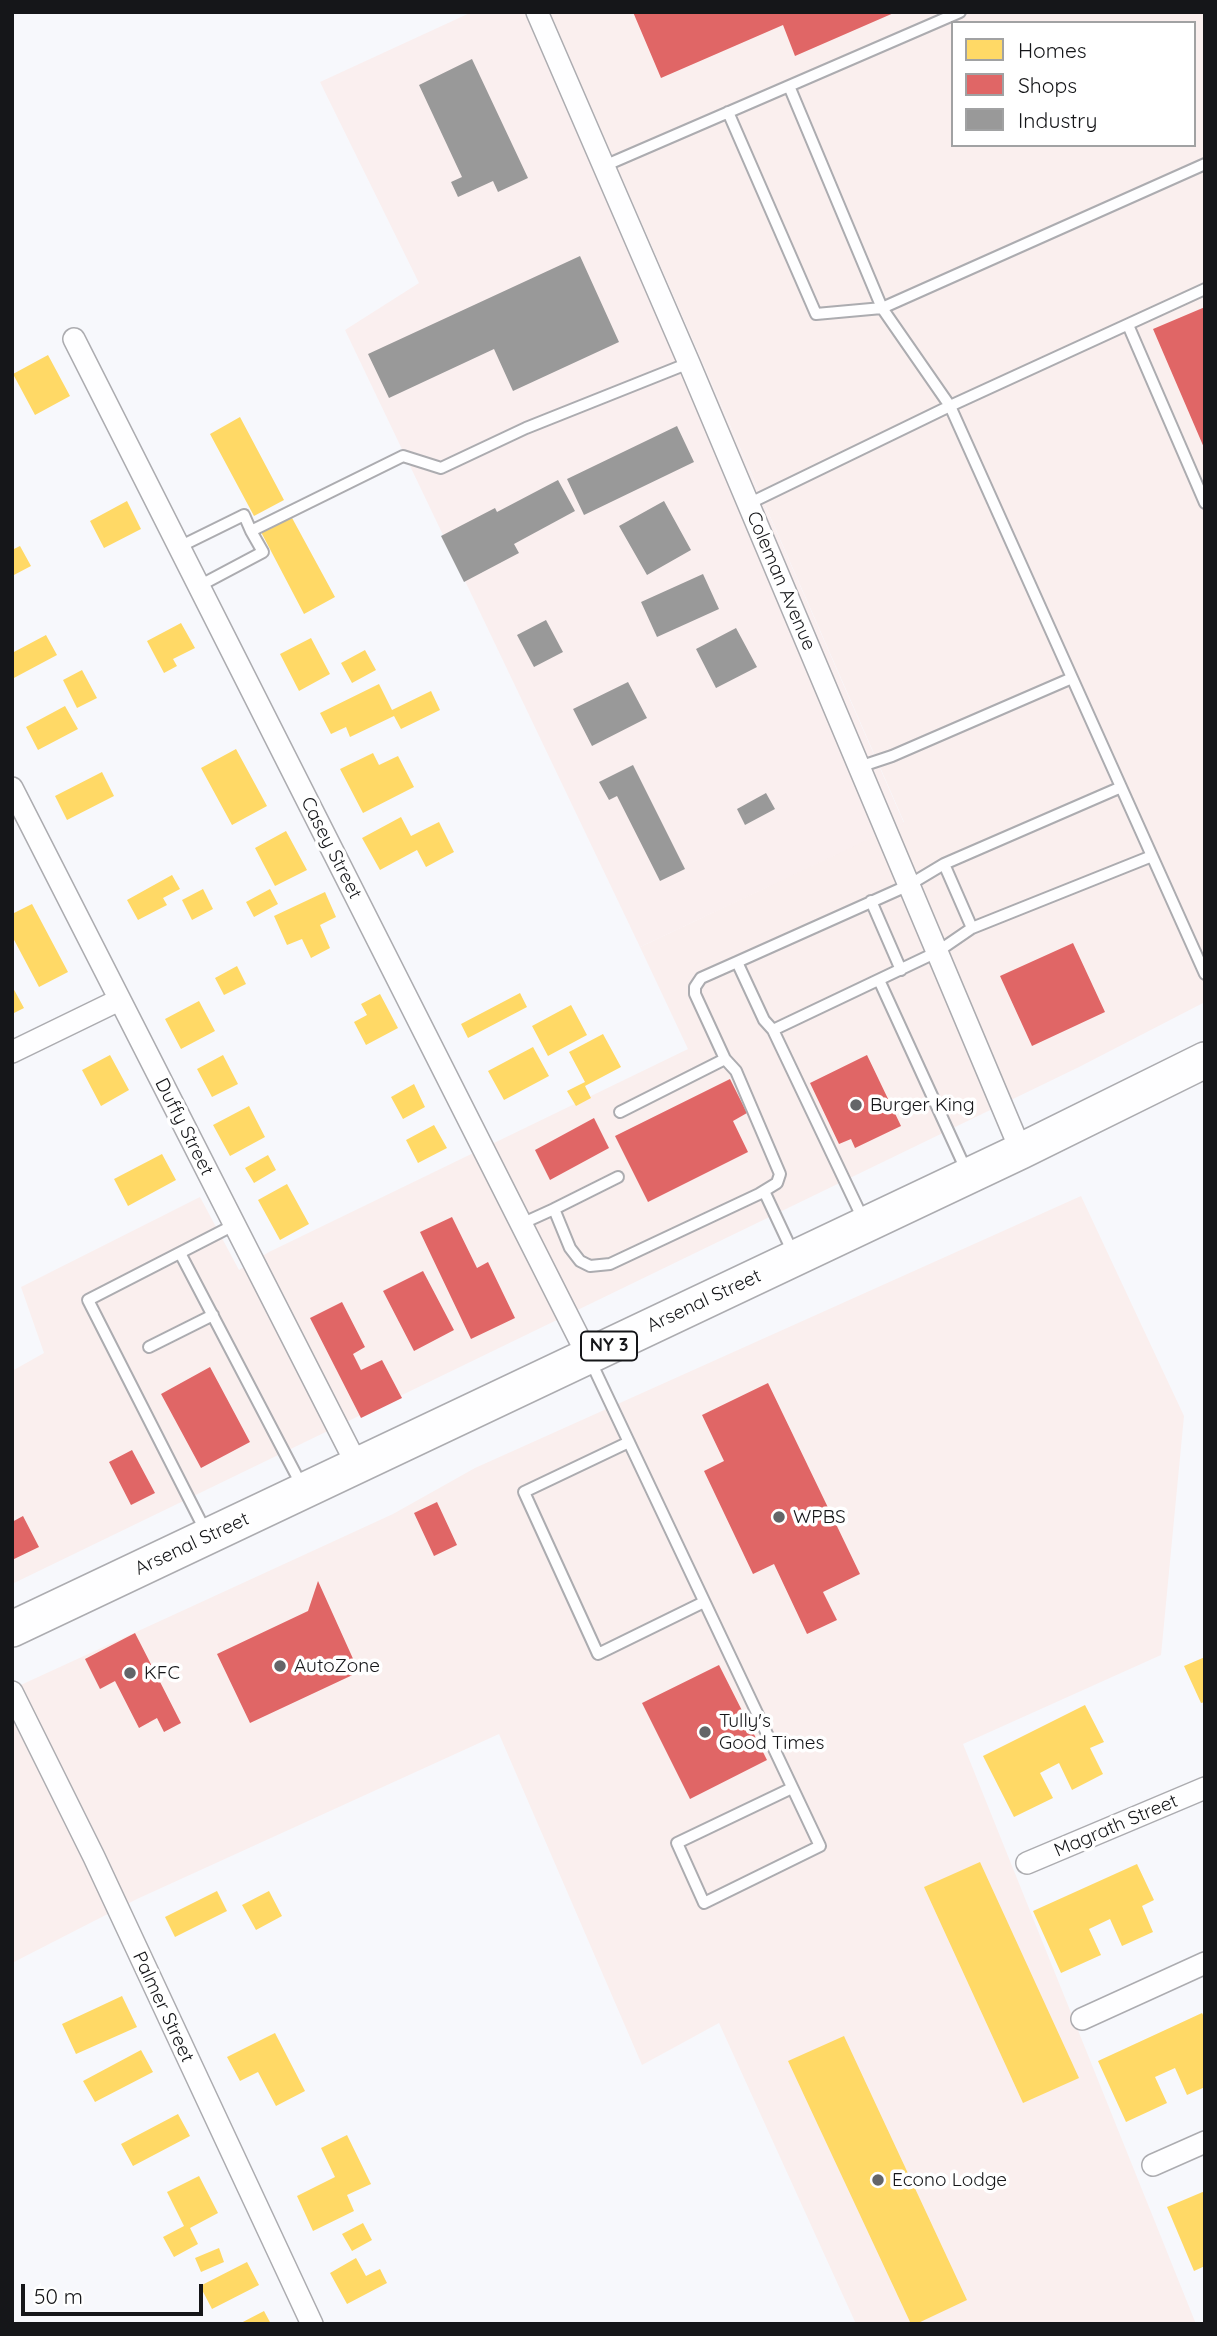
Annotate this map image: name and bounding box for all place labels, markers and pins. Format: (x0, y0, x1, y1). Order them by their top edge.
place label: Burger King (870, 1094, 975, 1116)
marker: Burger King (848, 1097, 864, 1113)
place label: WPBS (793, 1506, 846, 1528)
marker: WPBS (771, 1509, 787, 1525)
place label: AutoZone (294, 1655, 380, 1677)
marker: AutoZone (272, 1658, 288, 1674)
place label: KFC (144, 1662, 180, 1684)
marker: KFC (122, 1665, 138, 1681)
place label: Tully's Good Times (719, 1710, 824, 1754)
marker: Tully's Good Times (697, 1724, 713, 1740)
place label: Econo Lodge (892, 2169, 1007, 2191)
marker: Econo Lodge (870, 2172, 886, 2188)

